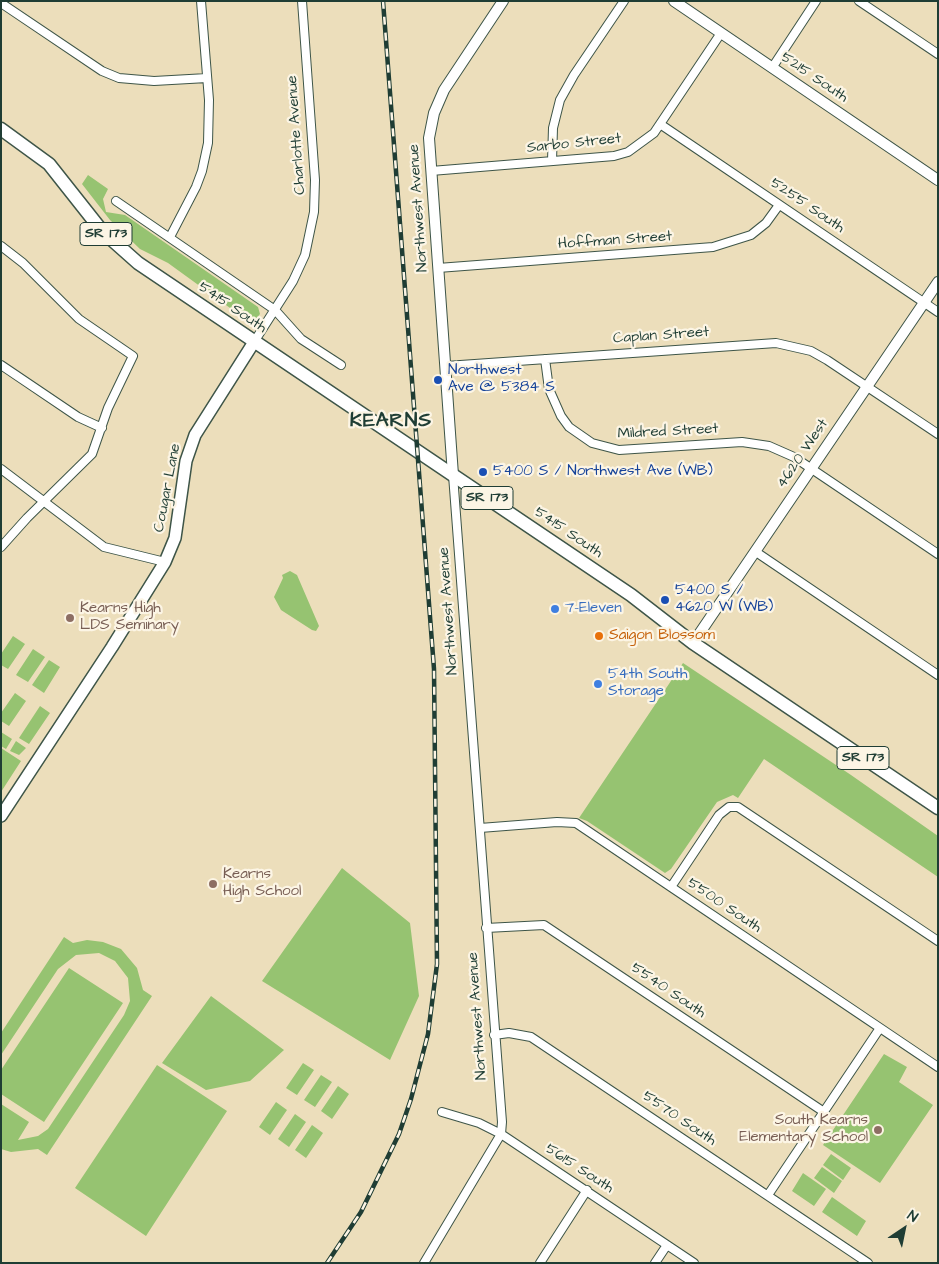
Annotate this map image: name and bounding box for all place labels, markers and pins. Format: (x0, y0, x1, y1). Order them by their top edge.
place label: Northwest Ave @ 5384 S (448, 362, 555, 397)
marker: Northwest Ave @ 5384 S (432, 374, 444, 386)
place label: 5400 S / Northwest Ave (WB) (493, 463, 713, 481)
marker: 5400 S / Northwest Ave (WB) (477, 466, 489, 478)
place label: 5400 S / 4620 W (WB) (675, 582, 773, 617)
marker: 5400 S / 4620 W (WB) (659, 594, 671, 606)
place label: Kearns High LDS Seminary (80, 600, 179, 635)
place label: 7-Eleven (565, 600, 622, 618)
marker: 7-Eleven (549, 603, 561, 615)
marker: Kearns High LDS Seminary (64, 612, 76, 624)
place label: Saigon Blossom (609, 627, 715, 645)
marker: Saigon Blossom (593, 630, 605, 642)
place label: 54th South Storage (608, 666, 688, 701)
marker: 54th South Storage (592, 678, 604, 690)
place label: Kearns High School (223, 866, 301, 901)
marker: Kearns High School (207, 878, 219, 890)
place label: South Kearns Elementary School (739, 1112, 868, 1147)
marker: South Kearns Elementary School (872, 1124, 884, 1136)

